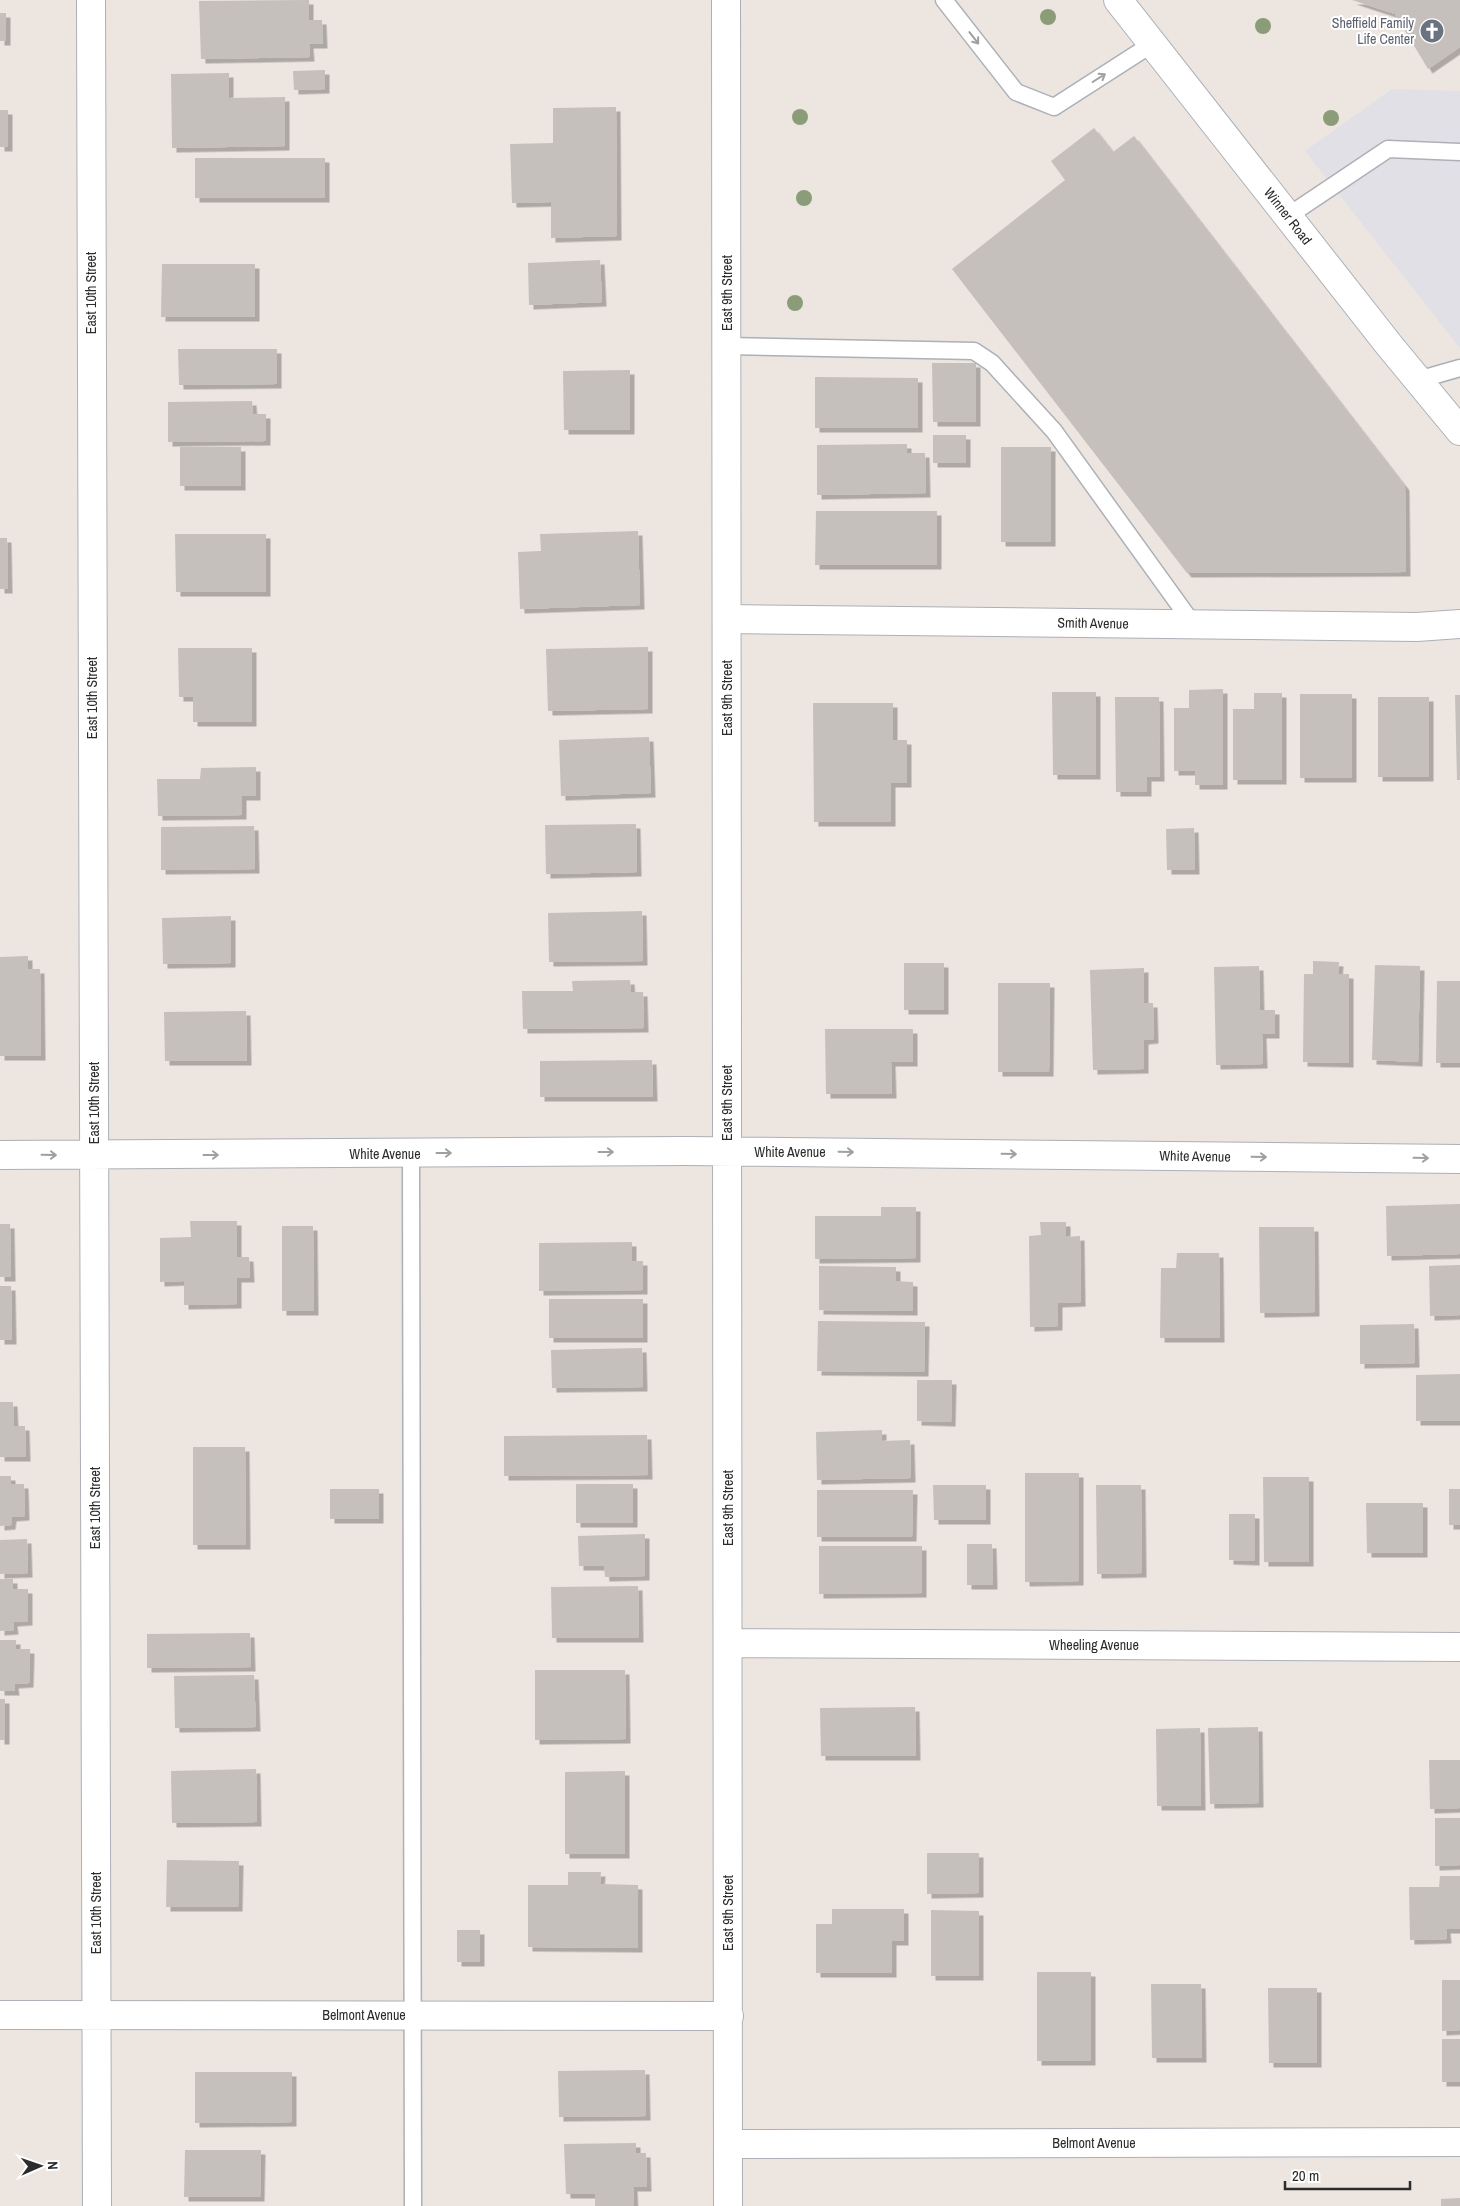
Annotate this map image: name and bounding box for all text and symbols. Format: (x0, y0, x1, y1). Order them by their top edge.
place label: Sheffield Family Life Center (1332, 14, 1414, 48)
church icon: Sheffield Family Life Center (1419, 18, 1445, 44)
one-way arrow (968, 31, 979, 44)
one-way arrow (1092, 73, 1106, 83)
street label: Winner Road (1260, 184, 1316, 248)
street label: East 10th Street (82, 252, 100, 334)
street label: East 9th Street (718, 255, 736, 331)
street label: Smith Avenue (1057, 613, 1129, 633)
street label: East 10th Street (83, 657, 101, 739)
street label: East 9th Street (718, 660, 736, 736)
street label: East 10th Street (85, 1062, 103, 1144)
street label: East 9th Street (718, 1065, 736, 1141)
street label: White Avenue (754, 1143, 826, 1161)
street label: White Avenue (349, 1145, 421, 1163)
street label: White Avenue (1159, 1146, 1231, 1166)
one-way arrow (598, 1147, 614, 1157)
one-way arrow (435, 1148, 451, 1158)
one-way arrow (838, 1148, 854, 1157)
one-way arrow (1000, 1149, 1016, 1159)
one-way arrow (40, 1150, 56, 1160)
one-way arrow (202, 1150, 219, 1160)
one-way arrow (1250, 1152, 1266, 1161)
one-way arrow (1412, 1153, 1429, 1163)
street label: East 10th Street (86, 1467, 104, 1549)
street label: East 9th Street (719, 1470, 737, 1546)
street label: Wheeling Avenue (1049, 1636, 1139, 1654)
street label: East 10th Street (87, 1872, 105, 1954)
street label: East 9th Street (719, 1875, 737, 1951)
street label: Belmont Avenue (322, 2006, 406, 2024)
street label: Belmont Avenue (1052, 2134, 1136, 2152)
north arrow (15, 2141, 65, 2191)
scale bar (1285, 2158, 1410, 2190)
text: N (44, 2161, 62, 2170)
text: 20 m (1292, 2165, 1319, 2186)

